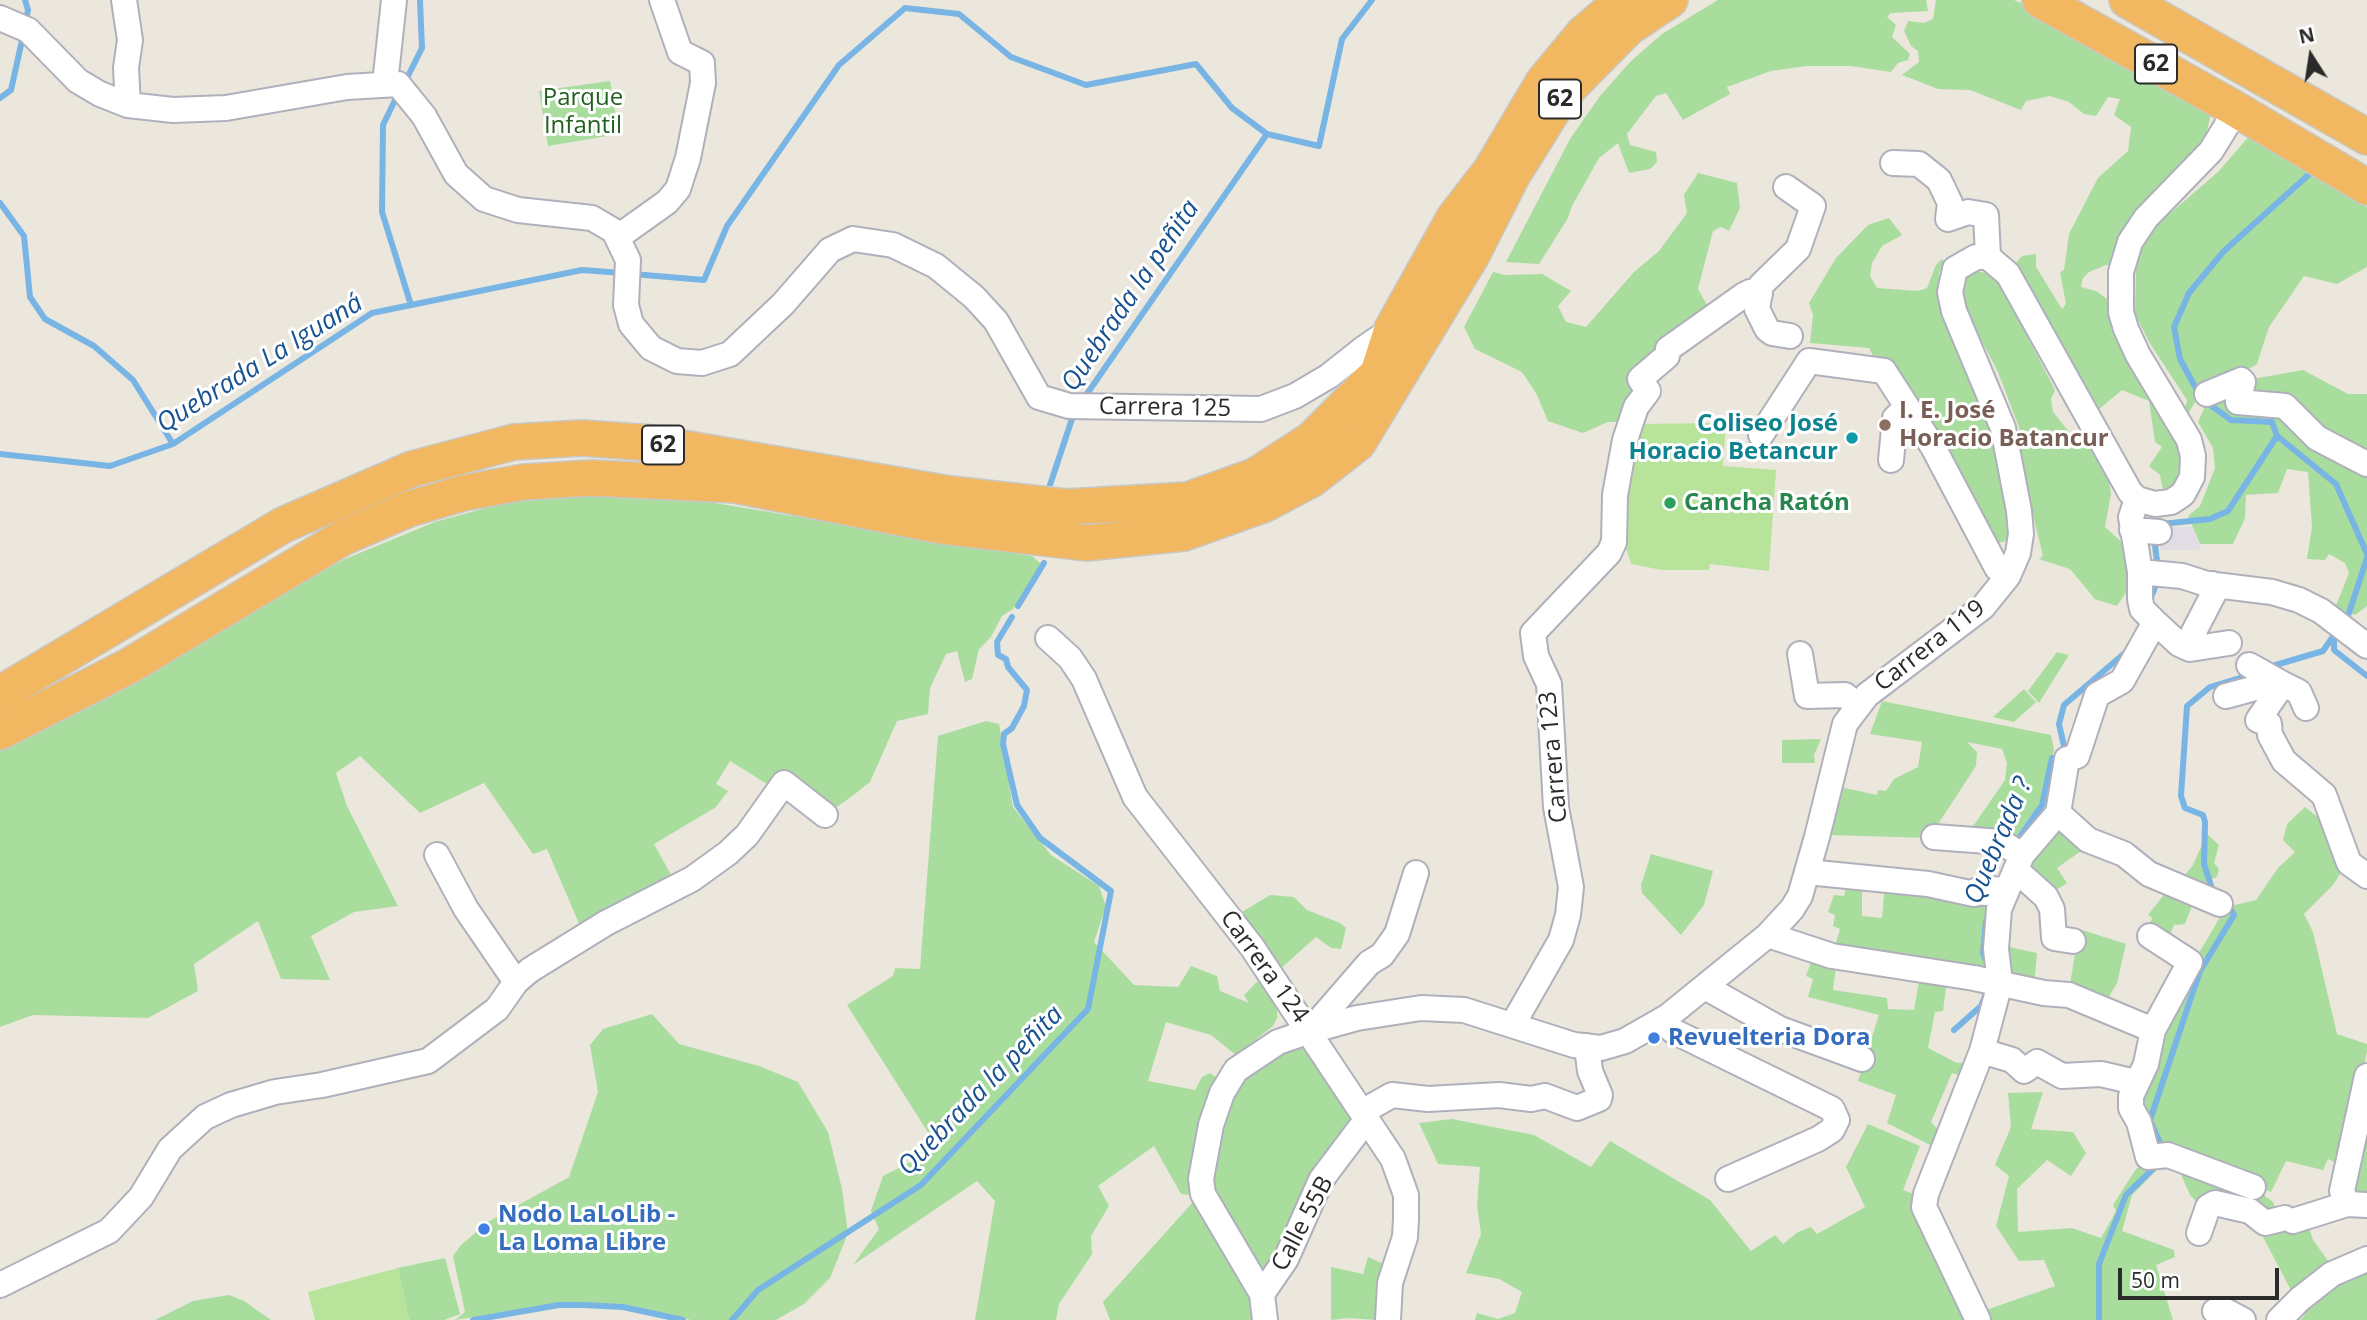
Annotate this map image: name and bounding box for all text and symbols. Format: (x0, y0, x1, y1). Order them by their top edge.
north arrow (2276, 21, 2346, 91)
text: N (2296, 21, 2317, 50)
road number: 62 (2135, 44, 2177, 83)
road number: 62 (1539, 80, 1581, 118)
park label: Parque Infantil (543, 84, 623, 140)
water label: Quebrada la peñita (1055, 194, 1207, 398)
water label: Quebrada La Iguaná (151, 288, 369, 440)
street label: Carrera 125 (1099, 392, 1231, 424)
place label: I. E. José Horacio Batancur (1899, 397, 2109, 453)
place label: Coliseo José Horacio Betancur (1629, 410, 1838, 466)
marker: I. E. José Horacio Batancur (1877, 417, 1893, 433)
road number: 62 (642, 426, 684, 464)
marker: Coliseo José Horacio Betancur (1844, 430, 1860, 446)
place label: Cancha Ratón (1684, 489, 1850, 517)
marker: Cancha Ratón (1662, 495, 1678, 511)
street label: Carrera 119 (1869, 594, 1991, 698)
street label: Carrera 123 (1534, 690, 1574, 824)
water label: Quebrada ? (1958, 773, 2040, 909)
street label: Carrera 124 (1214, 905, 1314, 1029)
water label: Quebrada la peñita (892, 1000, 1070, 1182)
place label: Revuelteria Dora (1668, 1024, 1871, 1052)
marker: Revuelteria Dora (1646, 1030, 1662, 1046)
street label: Calle 55B (1266, 1172, 1340, 1276)
place label: Nodo LaLoLib - La Loma Libre (498, 1201, 675, 1257)
marker: Nodo LaLoLib - La Loma Libre (476, 1221, 492, 1237)
scale bar (2122, 1254, 2283, 1298)
text: 50 m (2131, 1266, 2180, 1294)

